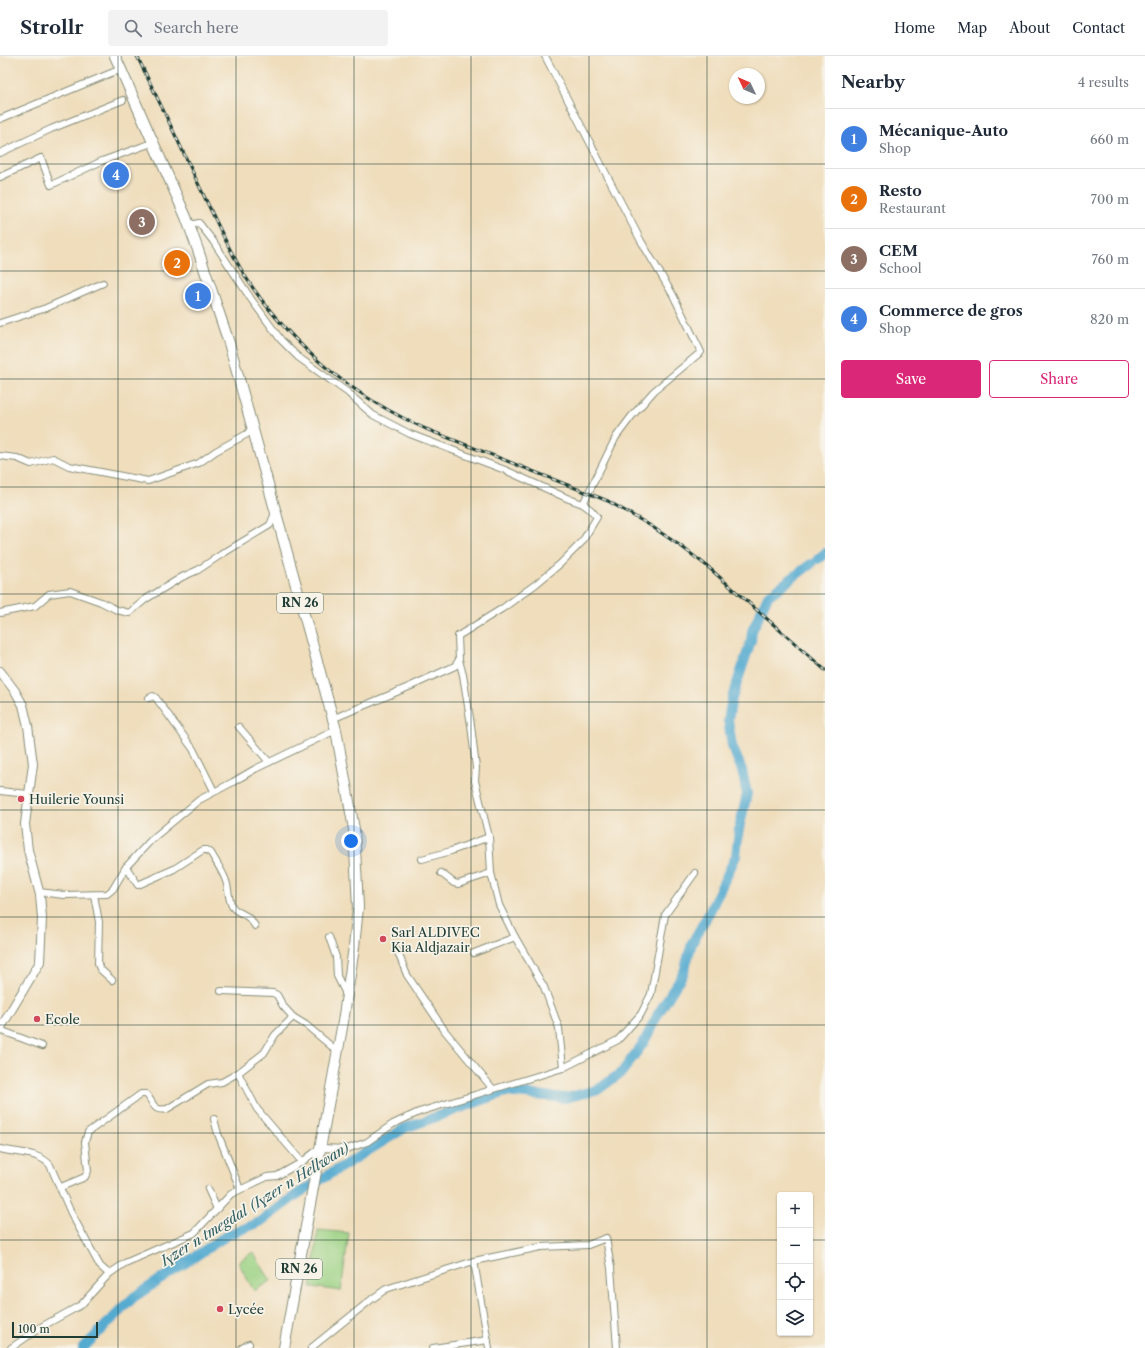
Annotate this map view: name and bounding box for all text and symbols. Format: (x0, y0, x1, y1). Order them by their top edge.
search box (108, 10, 388, 46)
text: Strollr (20, 16, 84, 39)
icon: search (122, 17, 144, 39)
text: Search here (154, 18, 239, 37)
text: Home (894, 19, 935, 37)
text: Map (957, 19, 987, 37)
text: About (1009, 19, 1050, 37)
text: Contact (1072, 19, 1125, 37)
north arrow (729, 68, 765, 104)
text: Nearby (841, 72, 905, 92)
text: 4 results (1078, 74, 1129, 90)
text: Mécanique-Auto (879, 121, 1008, 140)
text: 1 (851, 131, 857, 147)
text: 660 m (1090, 131, 1129, 147)
text: Shop (879, 140, 911, 156)
pin: 4 (103, 160, 129, 190)
text: Resto (879, 181, 922, 200)
text: 2 (850, 191, 858, 207)
text: 700 m (1091, 191, 1129, 207)
text: Restaurant (879, 200, 946, 216)
pin: 3 (129, 207, 155, 237)
text: CEM (879, 241, 918, 260)
pin: 2 (164, 248, 190, 278)
text: 3 (850, 251, 858, 267)
text: 760 m (1091, 251, 1129, 267)
text: School (879, 260, 922, 276)
pin: 1 (185, 281, 211, 311)
text: Commerce de gros (879, 301, 1023, 320)
text: 4 (850, 311, 858, 327)
text: 820 m (1090, 311, 1129, 327)
text: Shop (879, 320, 911, 336)
button: Save (841, 360, 981, 398)
button: Share (989, 360, 1129, 398)
road number: RN 26 (277, 593, 323, 613)
place label: Huilerie Younsi (29, 791, 124, 807)
marker: Huilerie Younsi (16, 794, 26, 804)
your location (341, 831, 361, 851)
place label: Sarl ALDIVEC Kia Aldjazair (391, 924, 480, 955)
marker: Sarl ALDIVEC Kia Aldjazair (378, 934, 388, 944)
place label: Ecole (45, 1011, 80, 1027)
marker: Ecole (32, 1014, 42, 1024)
water label: Iɣzer n tmegdal (Iɣzer n Hellwan) (156, 1138, 353, 1270)
map controls (777, 1192, 813, 1336)
button: + (777, 1192, 813, 1228)
button: − (777, 1228, 813, 1264)
road number: RN 26 (276, 1259, 322, 1279)
button: locate (777, 1264, 813, 1300)
button: layers (777, 1300, 813, 1336)
place label: Lycée (228, 1301, 264, 1317)
marker: Lycée (215, 1304, 225, 1314)
scale bar (12, 1320, 98, 1339)
text: 100 m (18, 1322, 50, 1336)

